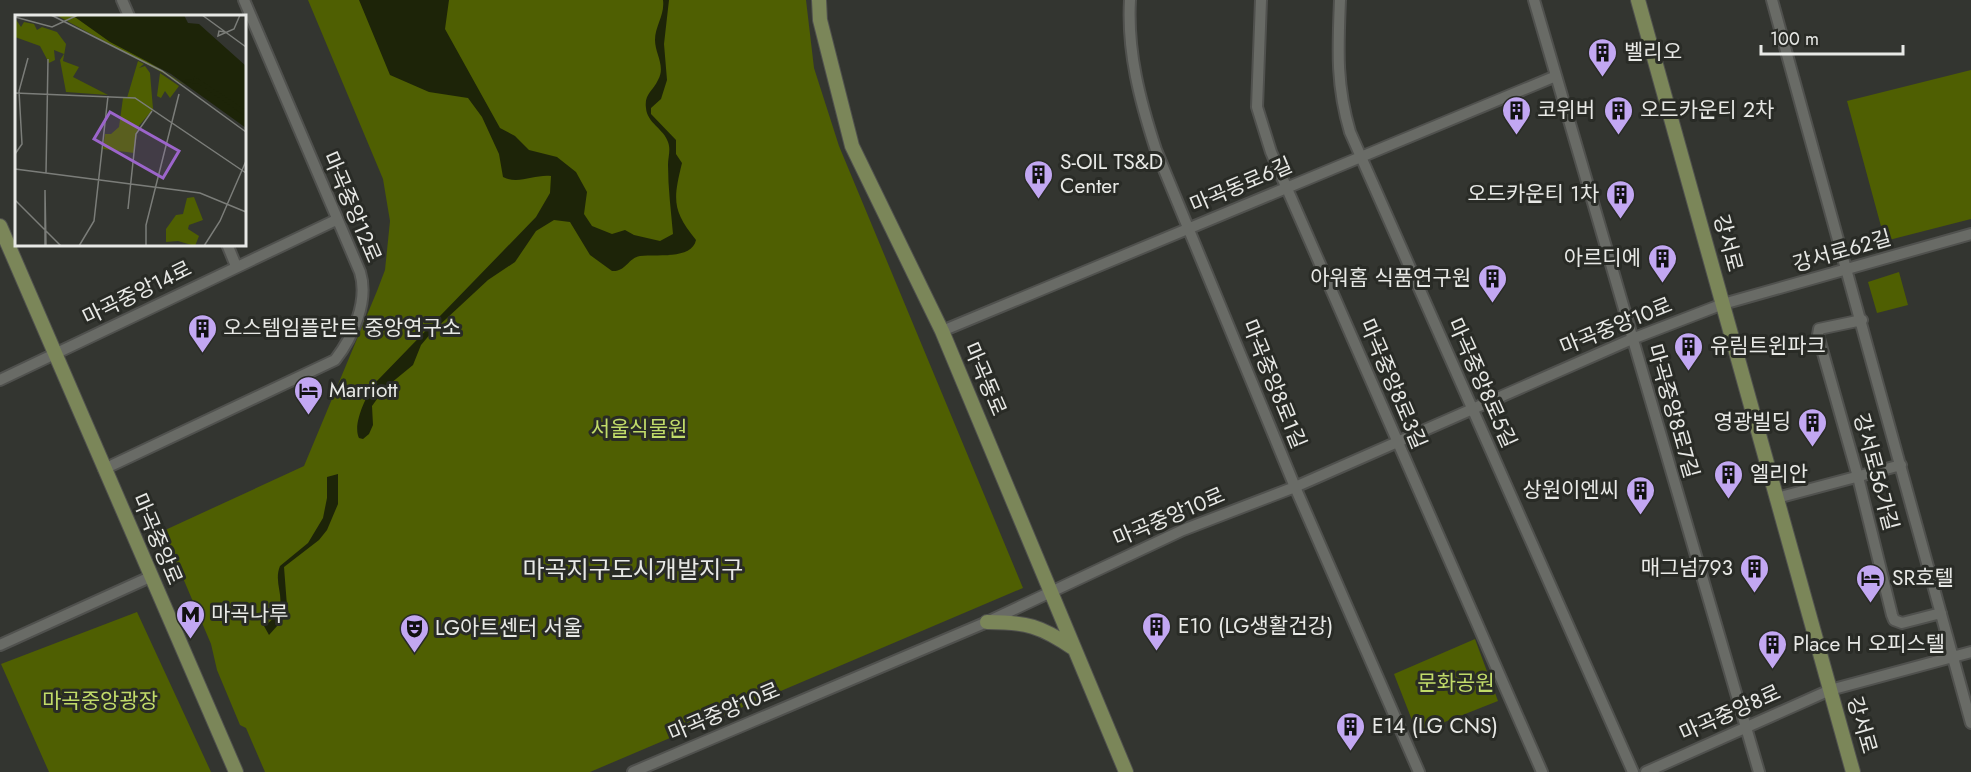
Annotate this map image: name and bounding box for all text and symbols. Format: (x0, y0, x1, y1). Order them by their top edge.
inset map (15, 15, 246, 246)
scale bar (1761, 18, 1904, 56)
text: 100 m (1770, 26, 1819, 52)
building icon: 벨리오 (1587, 36, 1619, 78)
place label: 벨리오 (1624, 37, 1682, 67)
building icon: 코위버 (1500, 94, 1532, 136)
building icon: 오드카운티 2차 (1603, 94, 1635, 136)
place label: 코위버 (1537, 95, 1595, 125)
place label: 오드카운티 2차 (1640, 95, 1774, 125)
street label: 마곡중앙12로 (315, 147, 389, 267)
place label: S-OIL TS&D Center (1060, 147, 1163, 201)
street label: 마곡동로6길 (1185, 150, 1297, 220)
building icon: S-OIL TS&D Center (1023, 158, 1055, 200)
building icon: 오드카운티 1차 (1604, 178, 1636, 220)
place label: 오드카운티 1차 (1467, 179, 1599, 209)
street label: 강서로 (1706, 211, 1750, 275)
street label: 강서로62길 (1789, 223, 1895, 279)
building icon: 아르디에 (1646, 242, 1678, 284)
place label: 아르디에 (1564, 243, 1641, 273)
street label: 마곡중앙14로 (77, 254, 197, 332)
building icon: 아워홈 식품연구원 (1476, 262, 1508, 304)
place label: 아워홈 식품연구원 (1310, 263, 1471, 293)
street label: 마곡중앙10로 (1555, 290, 1677, 362)
building icon: 오스템임플란트 중앙연구소 (186, 312, 218, 354)
place label: 오스템임플란트 중앙연구소 (223, 313, 461, 343)
street label: 마곡중앙8로5길 (1440, 313, 1524, 453)
street label: 마곡중앙8로3길 (1352, 314, 1434, 454)
street label: 마곡중앙8로1길 (1234, 315, 1314, 453)
building icon: 유림트윈파크 (1673, 330, 1705, 372)
place label: 유림트윈파크 (1710, 331, 1826, 361)
street label: 마곡동로 (956, 338, 1014, 420)
street label: 마곡중앙8로7길 (1640, 340, 1706, 482)
hotel icon: Marriott (292, 374, 324, 416)
place label: Marriott (329, 375, 398, 405)
building icon: 영광빌딩 (1796, 406, 1828, 448)
place label: 영광빌딩 (1714, 407, 1791, 437)
street label: 강서로56가길 (1846, 410, 1906, 534)
park label: 서울식물원 (591, 414, 687, 444)
building icon: 엘리안 (1713, 458, 1745, 500)
place label: 엘리안 (1750, 459, 1808, 489)
building icon: 상원이엔씨 (1624, 474, 1656, 516)
place label: 상원이엔씨 (1522, 475, 1619, 505)
street label: 마곡중앙10로 (1109, 480, 1229, 554)
street label: 마곡중앙로 (124, 489, 190, 589)
district label: 마곡지구도시개발지구 (523, 552, 743, 587)
building icon: 매그넘793 (1738, 552, 1770, 594)
place label: 매그넘793 (1640, 553, 1733, 583)
hotel icon: SR호텔 (1855, 562, 1887, 604)
place label: SR호텔 (1892, 563, 1954, 593)
metro station icon: 마곡나루 (174, 598, 206, 640)
place label: 마곡나루 (211, 599, 288, 629)
building icon: E10 (LG생활건강) (1141, 610, 1173, 652)
place label: E10 (LG생활건강) (1178, 611, 1333, 641)
theatre icon: LG아트센터 서울 (398, 612, 430, 654)
place label: LG아트센터 서울 (435, 613, 582, 643)
building icon: Place H 오피스텔 (1756, 628, 1788, 670)
place label: Place H 오피스텔 (1793, 629, 1945, 659)
park label: 문화공원 (1417, 668, 1495, 698)
street label: 마곡중앙10로 (664, 675, 784, 749)
street label: 마곡중앙8로 (1675, 677, 1785, 749)
park label: 마곡중앙광장 (42, 686, 158, 716)
street label: 강서로 (1840, 693, 1884, 757)
building icon: E14 (LG CNS) (1335, 710, 1367, 752)
place label: E14 (LG CNS) (1372, 711, 1498, 741)

